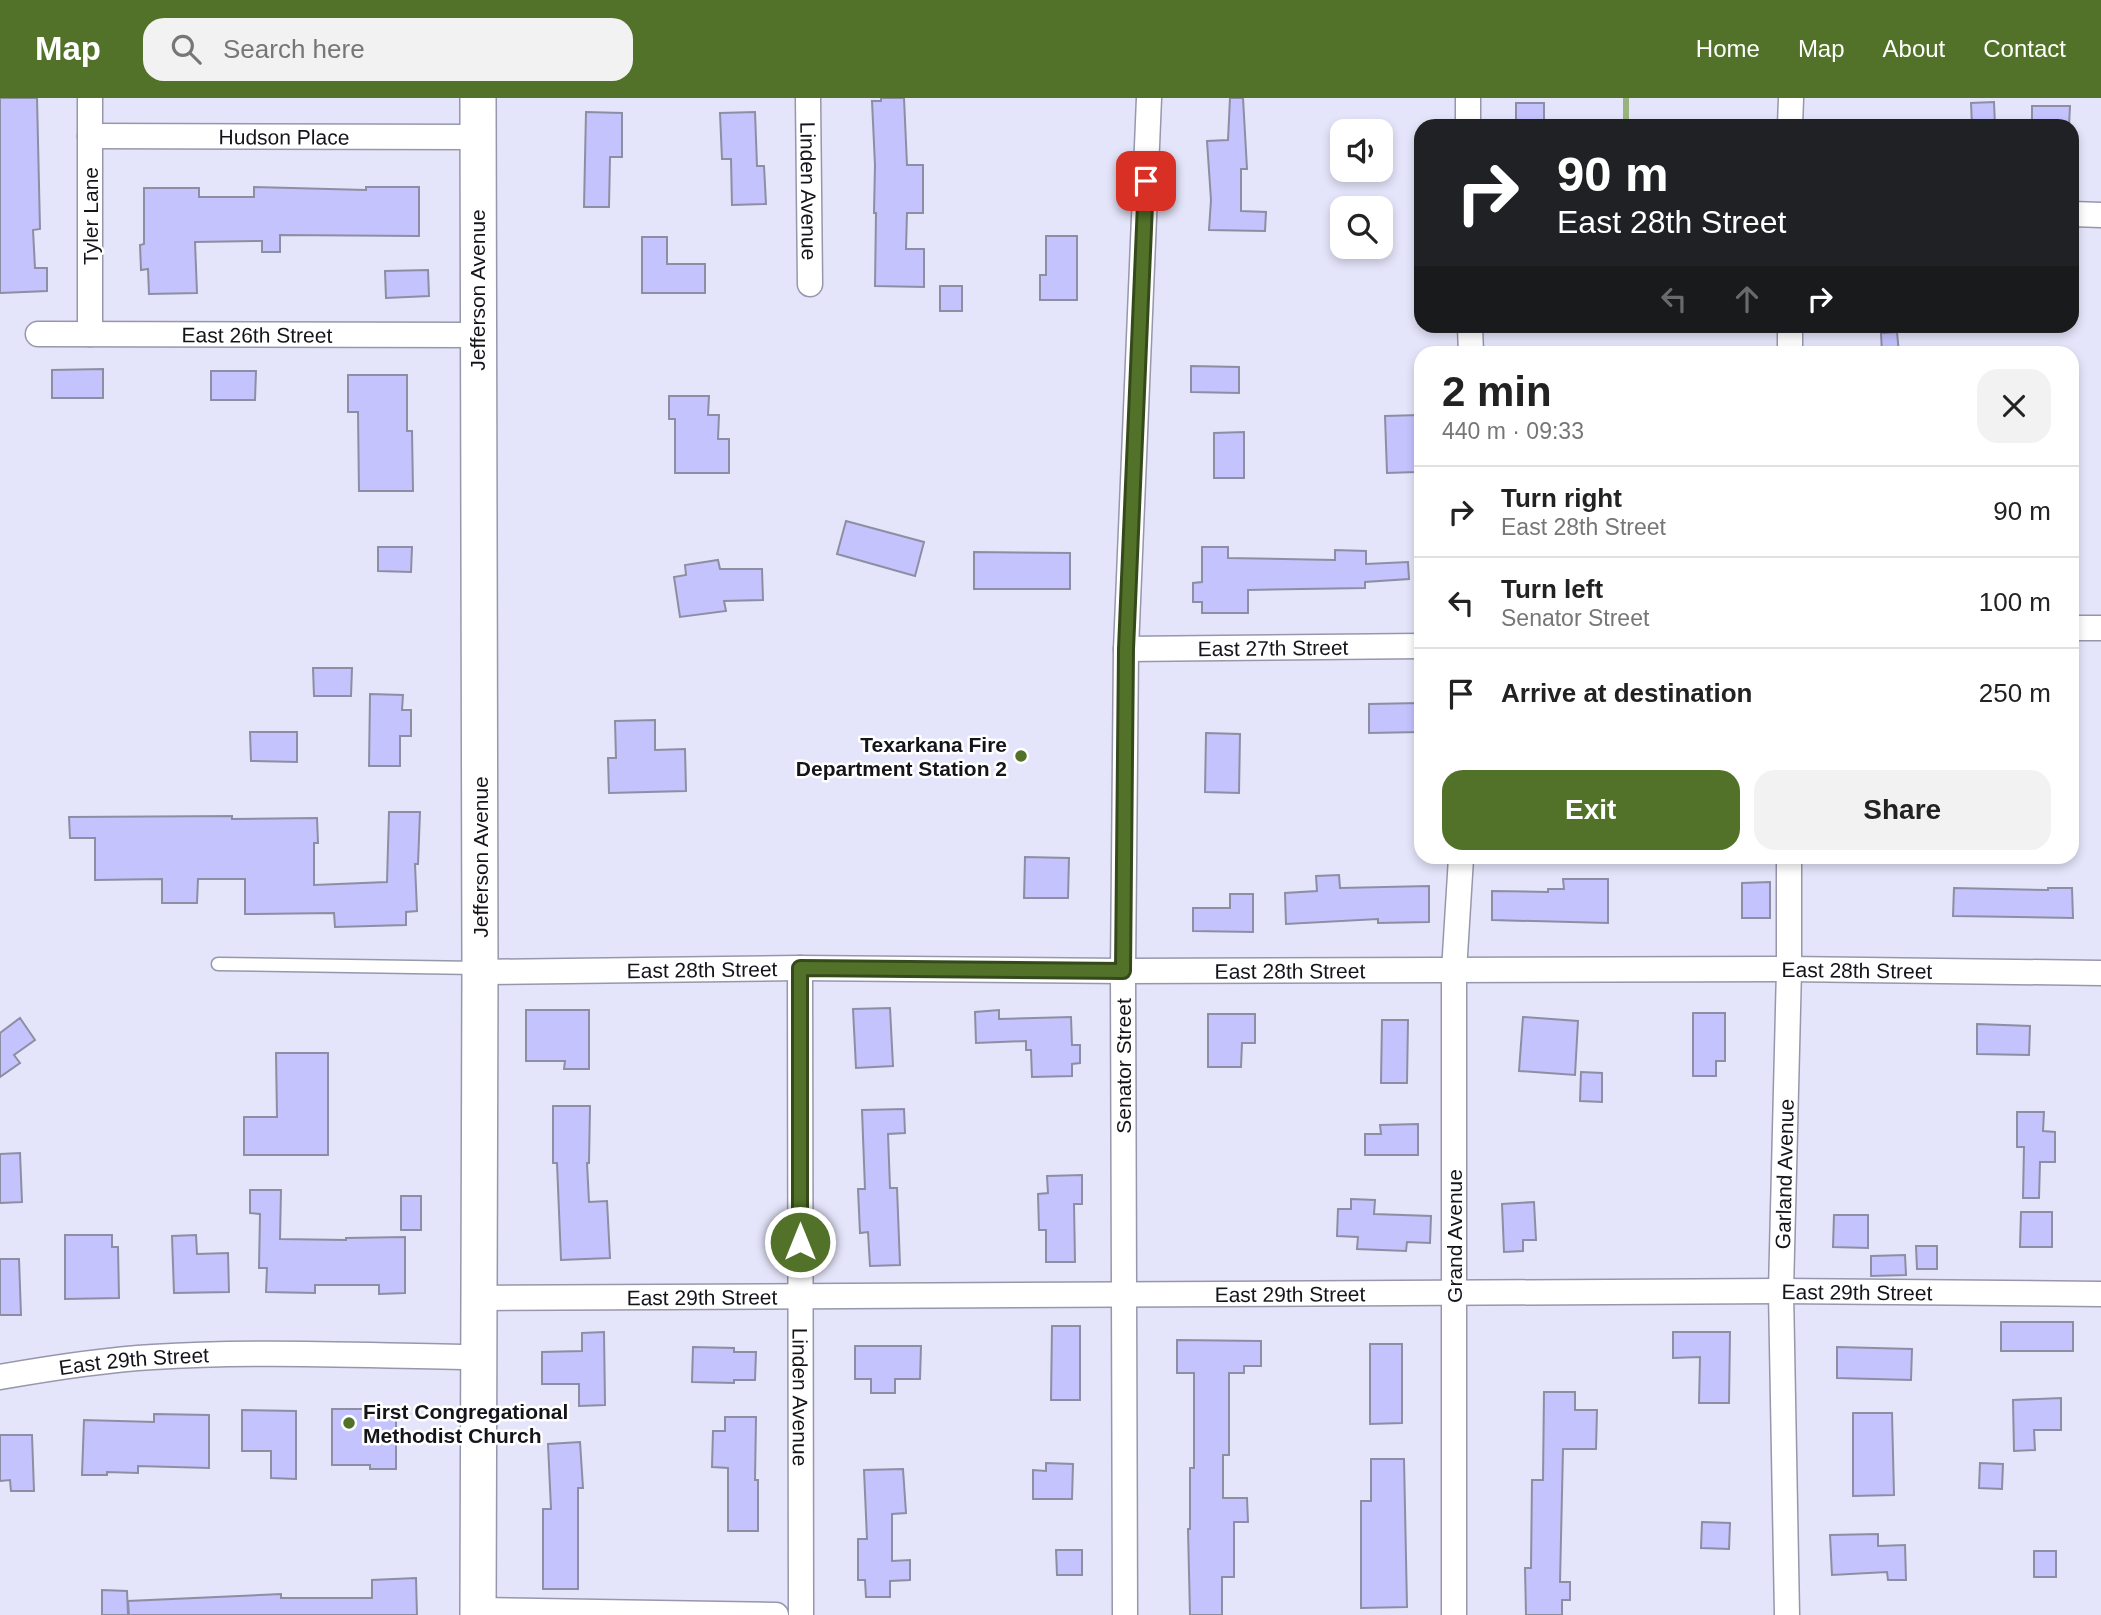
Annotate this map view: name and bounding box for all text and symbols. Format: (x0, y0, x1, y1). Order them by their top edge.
search box (143, 18, 633, 81)
text: Map (35, 30, 101, 67)
icon: search (167, 30, 205, 68)
text: Search here (223, 34, 365, 64)
text: Home (1696, 35, 1760, 62)
text: Map (1798, 35, 1845, 62)
text: About (1883, 35, 1945, 62)
text: Contact (1983, 35, 2066, 62)
map controls (1330, 119, 1393, 259)
button: sound (1330, 119, 1393, 182)
street label: Linden Avenue (797, 122, 821, 260)
street label: Hudson Place (219, 125, 349, 148)
icon: right (1442, 147, 1533, 238)
text: 90 m (1557, 147, 1669, 201)
pin (1116, 151, 1176, 211)
icon: arrive (1127, 162, 1165, 200)
street label: Tyler Lane (79, 167, 102, 265)
button: search (1330, 196, 1393, 259)
text: East 28th Street (1557, 204, 1786, 240)
street label: Jefferson Avenue (466, 209, 489, 371)
icon: left (1655, 280, 1693, 318)
icon: ahead (1728, 280, 1766, 318)
icon: right (1801, 280, 1839, 318)
street label: East 26th Street (182, 323, 333, 346)
text: 2 min (1442, 368, 1552, 415)
button: close (1977, 369, 2051, 443)
text: 440 m · 09:33 (1442, 418, 1584, 444)
text: Turn right (1501, 483, 1622, 513)
icon: right (1442, 493, 1480, 531)
text: 90 m (1993, 496, 2051, 526)
text: East 28th Street (1501, 514, 1666, 540)
text: Turn left (1501, 574, 1603, 604)
icon: left (1442, 584, 1480, 622)
text: 100 m (1979, 587, 2051, 617)
text: Senator Street (1501, 605, 1649, 631)
street label: East 27th Street (1198, 635, 1349, 660)
icon: arrive (1442, 675, 1480, 713)
text: Arrive at destination (1501, 678, 1752, 708)
text: 250 m (1979, 678, 2051, 708)
place label: Texarkana Fire Department Station 2 (796, 733, 1007, 780)
marker: Texarkana Fire Department Station 2 (1013, 748, 1029, 764)
button: Exit (1442, 770, 1740, 850)
button: Share (1754, 770, 2051, 850)
street label: Jefferson Avenue (469, 776, 492, 938)
street label: East 28th Street (626, 957, 778, 982)
street label: East 28th Street (1782, 957, 1933, 982)
street label: East 28th Street (1215, 959, 1366, 982)
street label: Senator Street (1112, 998, 1135, 1134)
street label: Garland Avenue (1771, 1099, 1797, 1250)
street label: Grand Avenue (1443, 1169, 1466, 1303)
position arrow (763, 1205, 837, 1279)
street label: East 29th Street (1782, 1280, 1933, 1304)
street label: East 29th Street (1215, 1282, 1366, 1306)
street label: East 29th Street (627, 1285, 778, 1309)
street label: Linden Avenue (789, 1328, 812, 1466)
street label: East 29th Street (57, 1343, 209, 1379)
place label: First Congregational Methodist Church (363, 1400, 568, 1447)
marker: First Congregational Methodist Church (341, 1415, 357, 1431)

